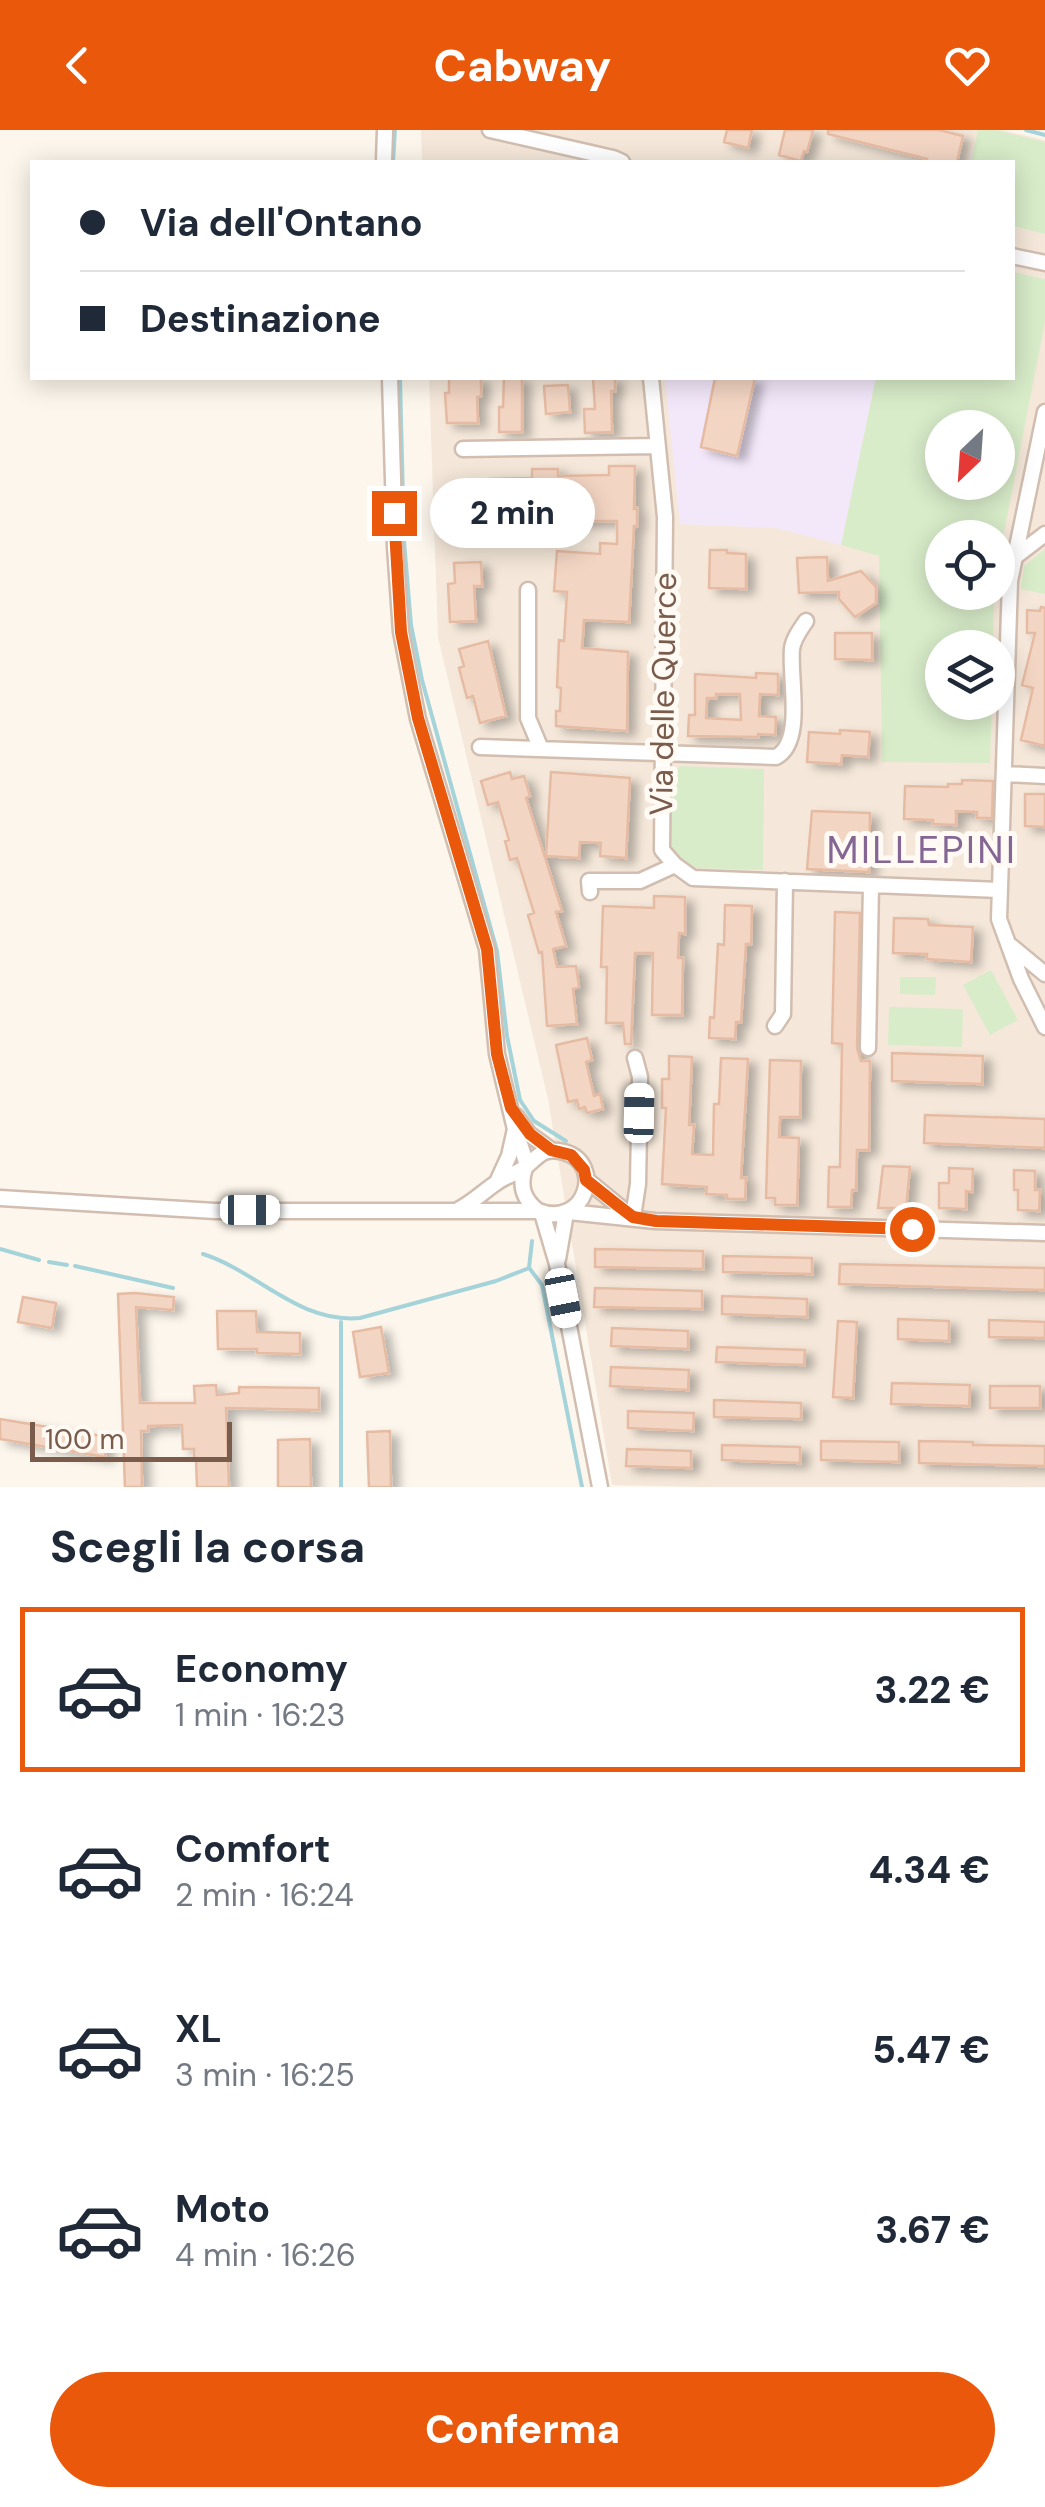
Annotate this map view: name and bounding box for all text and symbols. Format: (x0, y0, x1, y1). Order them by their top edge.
text: Cabway (434, 36, 611, 95)
icon: back (50, 38, 105, 93)
icon: heart (940, 38, 995, 93)
text: Via dell'Ontano (140, 198, 423, 248)
text: Destinazione (140, 294, 381, 344)
north arrow (925, 410, 1015, 500)
map controls (925, 410, 1015, 720)
callout: 2 min (429, 478, 594, 548)
route end (372, 491, 417, 536)
text: 2 min (470, 492, 555, 534)
button: locate (925, 520, 1015, 610)
street label: Via delle Querce (640, 572, 686, 816)
button: layers (925, 630, 1015, 720)
district label: MILLEPINI (827, 825, 1017, 875)
car (623, 1083, 655, 1143)
car (220, 1195, 280, 1225)
route start (890, 1207, 935, 1252)
car (543, 1266, 583, 1330)
scale bar (30, 1417, 232, 1462)
text: 100 m (45, 1421, 124, 1458)
text: Scegli la corsa (50, 1517, 365, 1576)
text: Economy (175, 1644, 348, 1694)
icon: car (55, 1645, 145, 1735)
text: 3.22 € (874, 1665, 990, 1715)
text: 1 min · 16:23 (175, 1694, 345, 1736)
text: Comfort (175, 1824, 331, 1874)
icon: car (55, 1825, 145, 1915)
text: 4.34 € (869, 1845, 990, 1895)
text: 2 min · 16:24 (175, 1874, 354, 1916)
text: XL (175, 2004, 222, 2054)
icon: car (55, 2005, 145, 2095)
text: 5.47 € (872, 2025, 990, 2075)
text: 3 min · 16:25 (175, 2054, 355, 2096)
text: Moto (175, 2184, 270, 2234)
icon: car (55, 2185, 145, 2275)
text: 3.67 € (875, 2205, 990, 2255)
text: 4 min · 16:26 (175, 2234, 356, 2276)
button: Conferma (50, 2372, 995, 2487)

